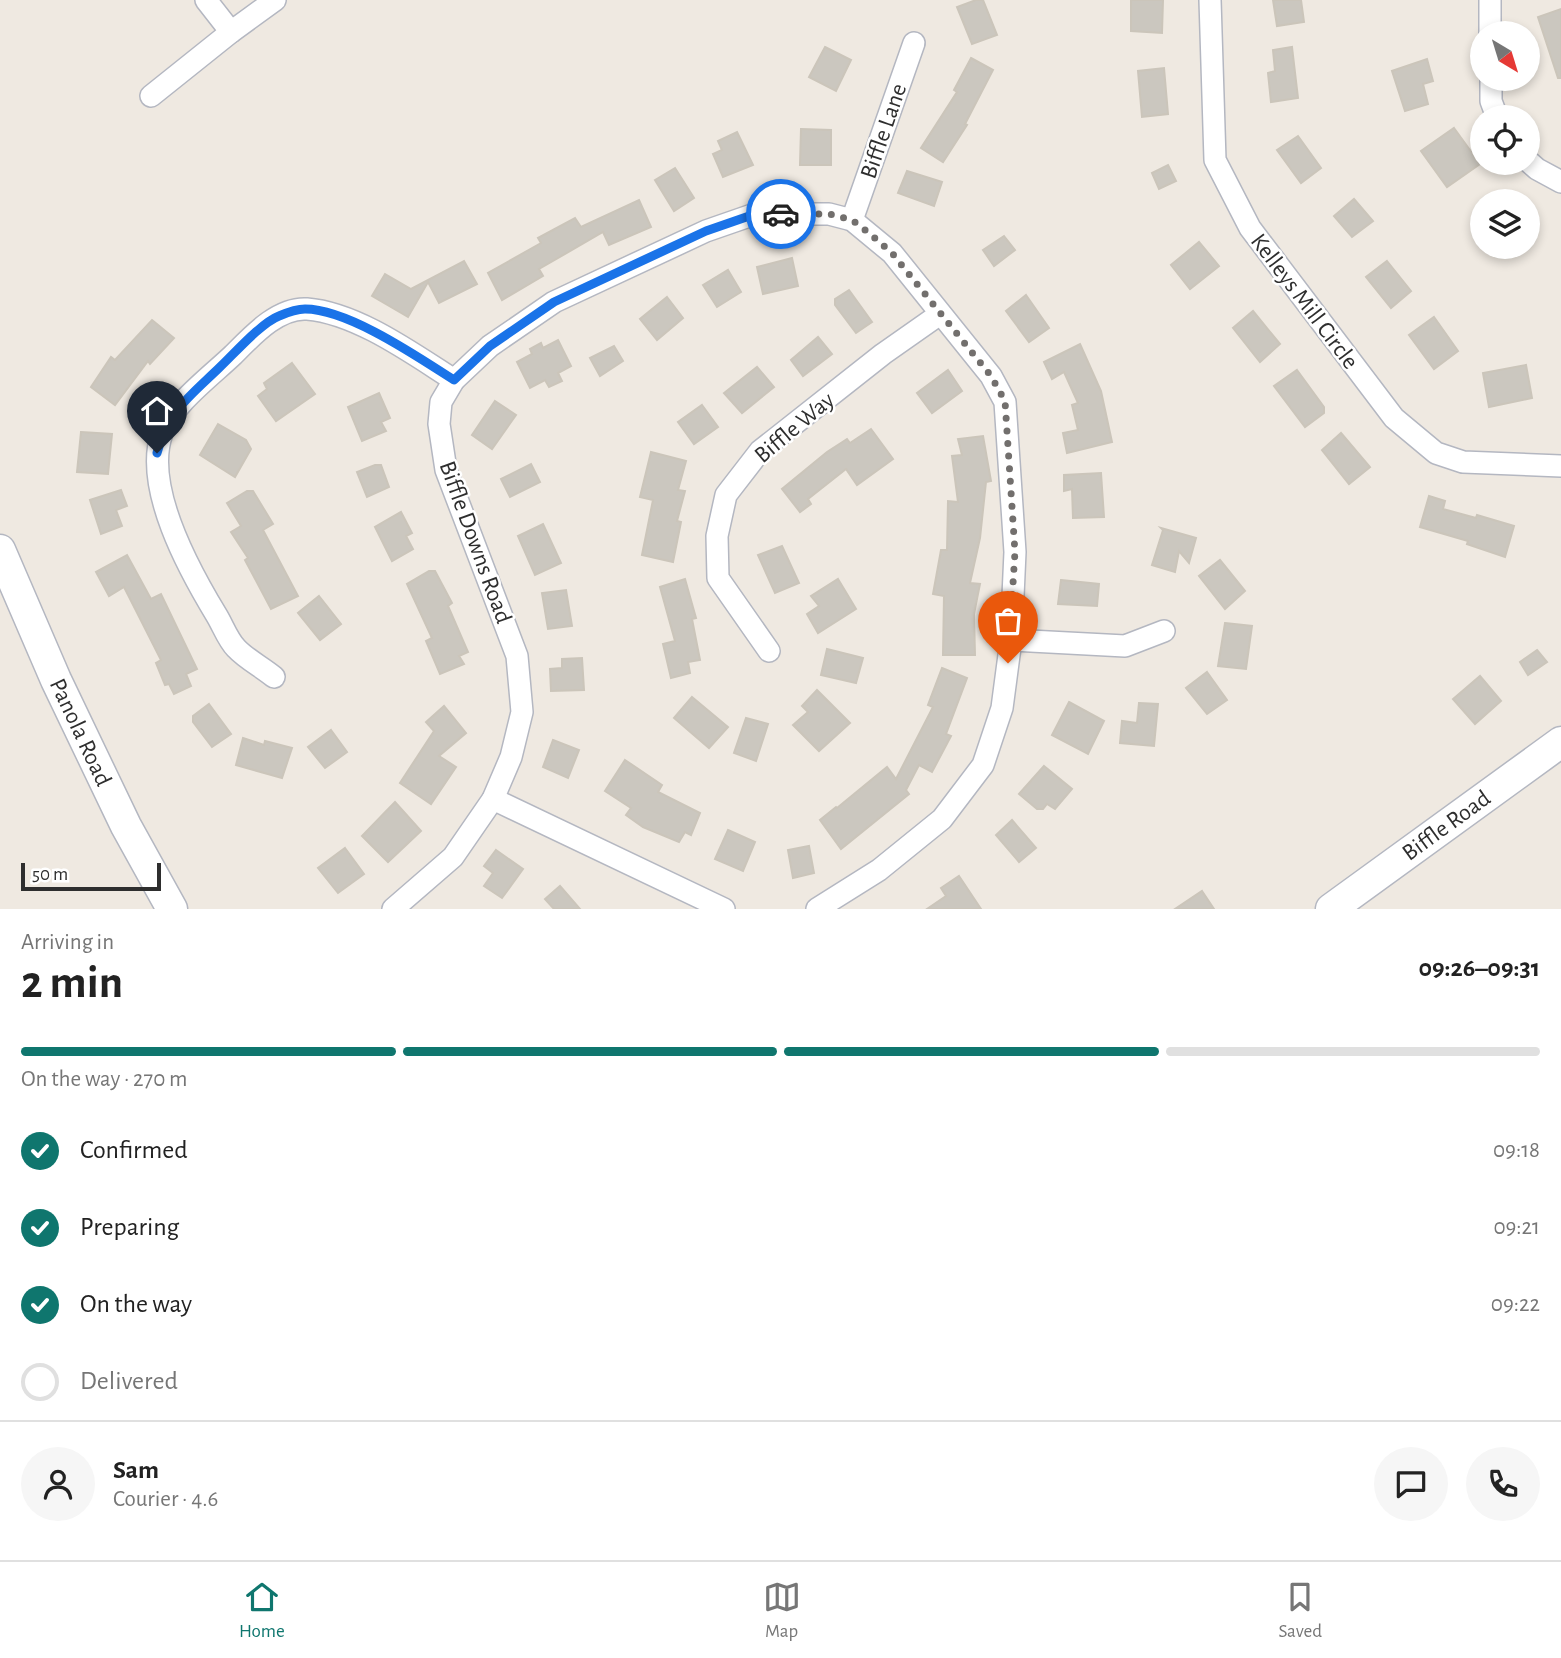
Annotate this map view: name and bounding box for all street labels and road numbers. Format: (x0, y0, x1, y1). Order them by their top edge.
street label: Biffle Lane (856, 81, 911, 182)
street label: Kelleys Mill Circle (1246, 230, 1363, 374)
street label: Biffle Way (750, 388, 839, 468)
street label: Biffle Downs Road (435, 458, 516, 627)
street label: Panola Road (45, 675, 115, 790)
street label: Biffle Road (1398, 786, 1495, 866)

